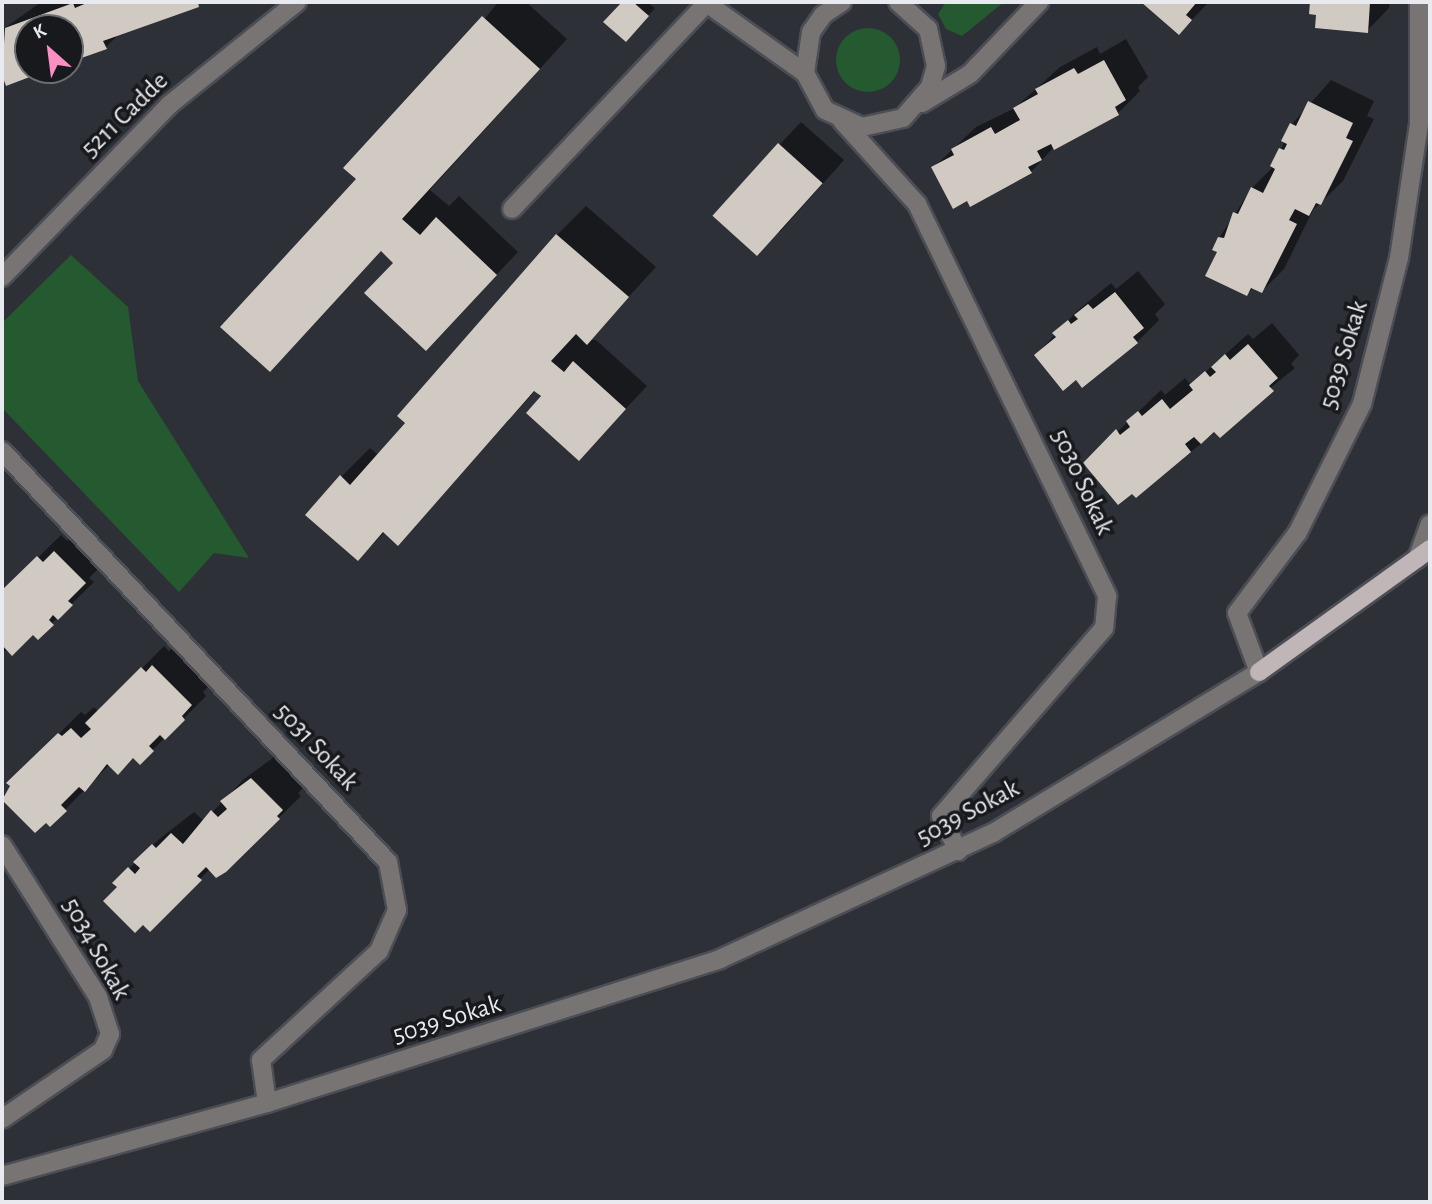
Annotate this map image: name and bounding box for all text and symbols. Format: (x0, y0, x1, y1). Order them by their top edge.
north arrow (14, 14, 84, 84)
text: K (30, 21, 49, 43)
street label: 5211 Cadde (75, 66, 175, 164)
street label: 5039 Sokak (1313, 297, 1375, 413)
street label: 5030 Sokak (1044, 424, 1120, 540)
street label: 5031 Sokak (268, 697, 364, 797)
street label: 5039 Sokak (911, 773, 1025, 853)
street label: 5034 Sokak (55, 893, 137, 1005)
street label: 5039 Sokak (389, 989, 505, 1051)

